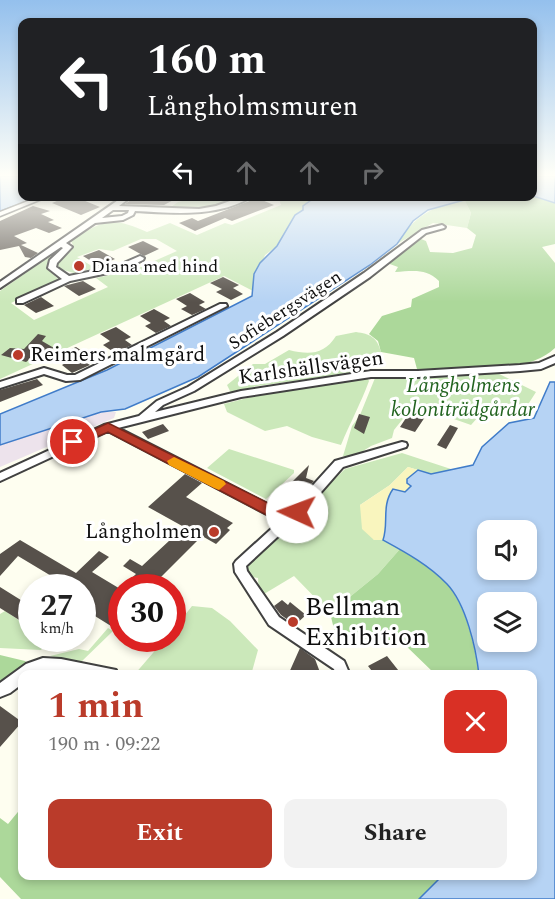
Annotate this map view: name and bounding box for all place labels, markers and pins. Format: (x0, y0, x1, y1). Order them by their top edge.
place label: Diana med hind (91, 253, 218, 280)
marker: Diana med hind (72, 259, 86, 273)
place label: Reimers malmgård (30, 339, 205, 371)
marker: Reimers malmgård (11, 348, 25, 362)
pin (47, 416, 98, 467)
place label: Långholmen (85, 516, 202, 548)
marker: Långholmen (207, 525, 221, 539)
place label: Bellman Exhibition (305, 587, 427, 657)
marker: Bellman Exhibition (286, 615, 300, 629)

